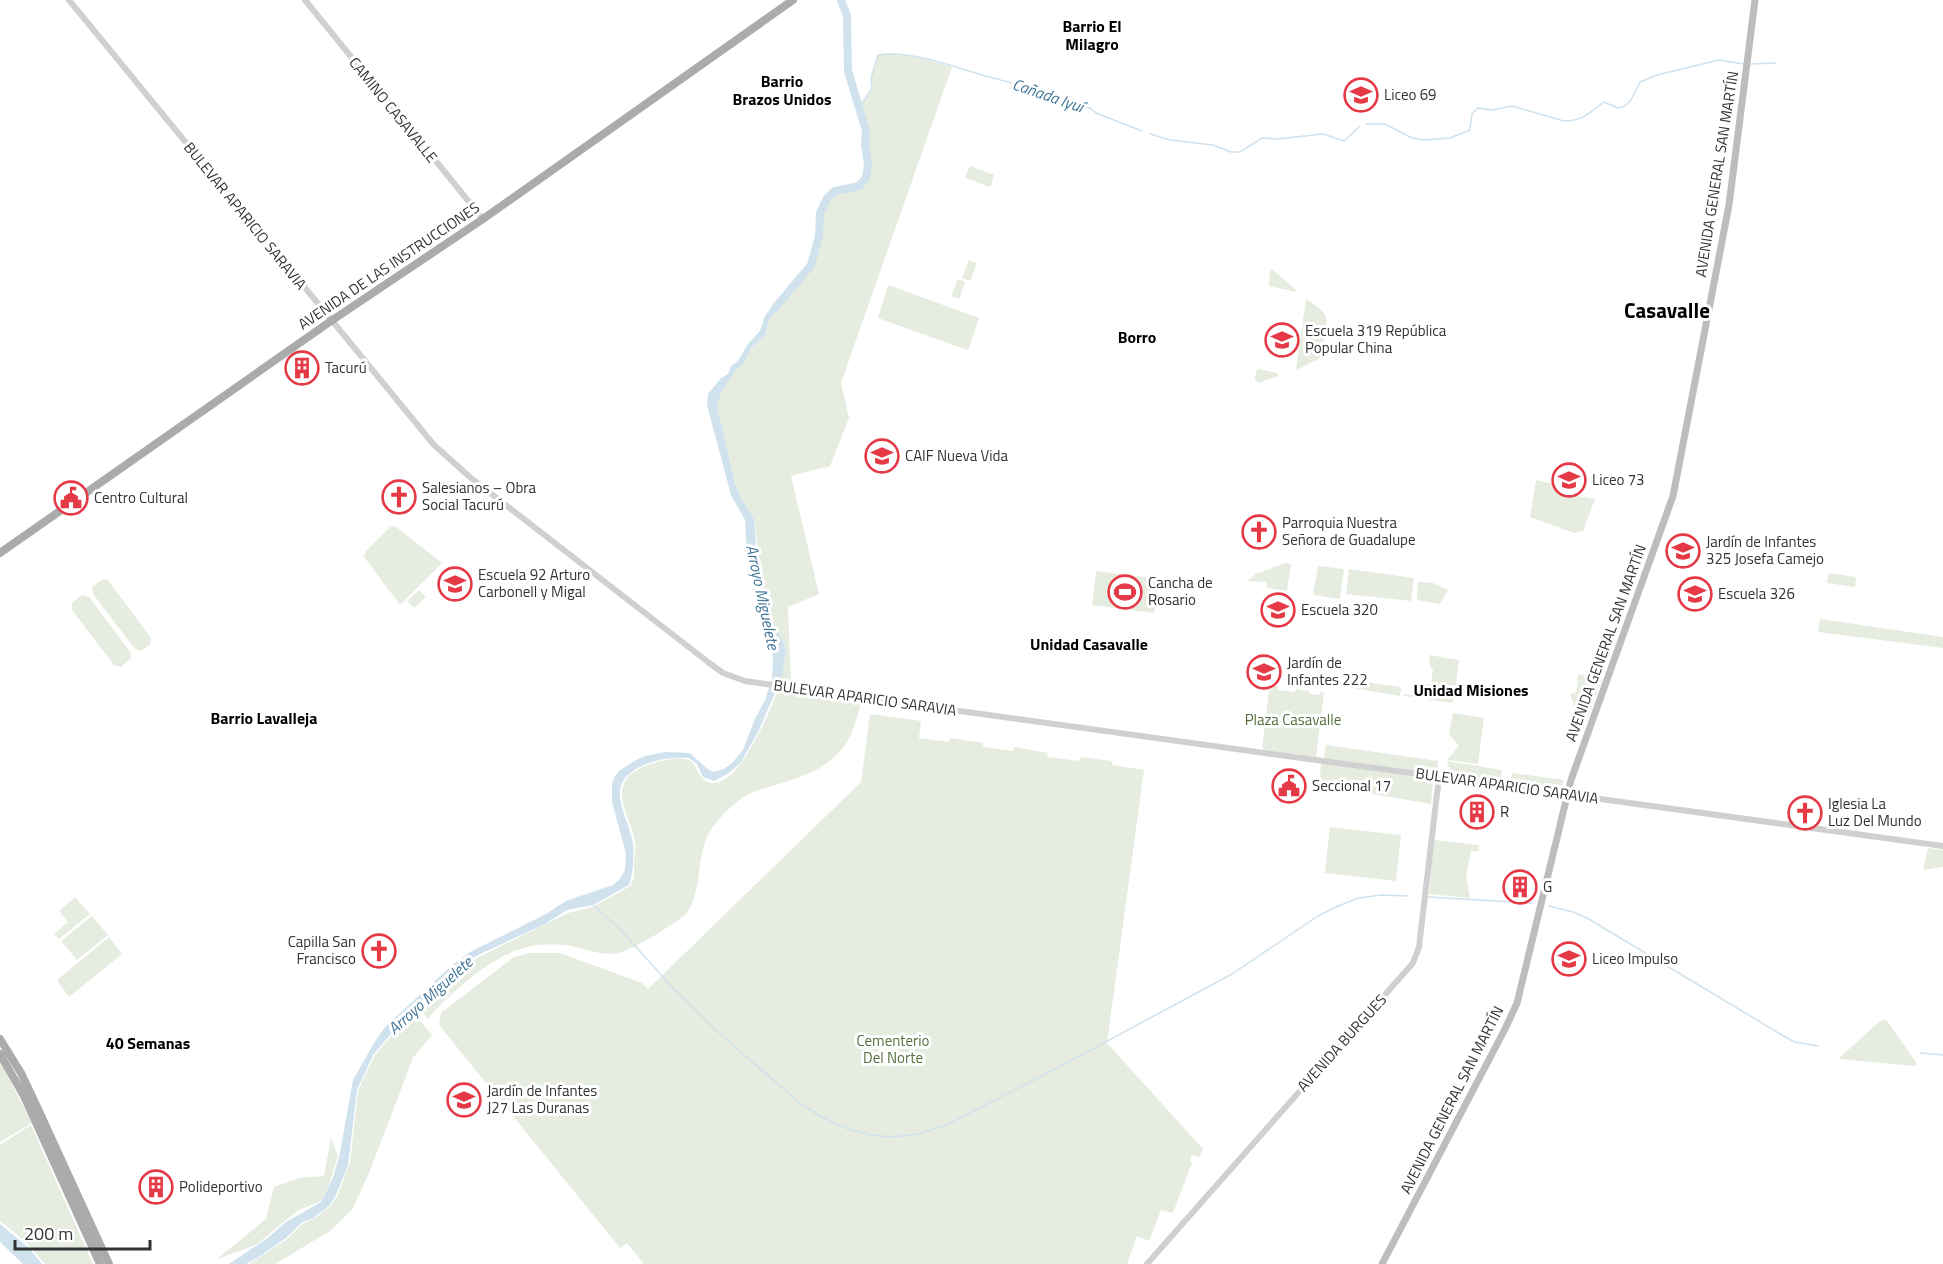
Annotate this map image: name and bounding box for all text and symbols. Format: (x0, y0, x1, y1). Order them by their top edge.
district label: Barrio El Milagro (1062, 14, 1122, 56)
street label: CAMINO CASAVALLE (343, 52, 443, 167)
district label: Barrio Brazos Unidos (733, 69, 831, 111)
street label: AVENIDA GENERAL SAN MARTÍN (1689, 69, 1744, 279)
water label: Cañada Iyuí (1009, 72, 1090, 120)
school or university icon: Liceo 69 (1343, 77, 1379, 113)
place label: Liceo 69 (1384, 83, 1437, 106)
street label: BULEVAR APARICIO SARAVIA (178, 137, 312, 295)
street label: AVENIDA DE LAS INSTRUCCIONES (293, 196, 484, 335)
district label: Casavalle (1624, 294, 1710, 326)
place label: Escuela 319 República Popular China (1305, 319, 1447, 359)
school or university icon: Escuela 319 República Popular China (1264, 322, 1300, 358)
district label: Borro (1118, 325, 1156, 349)
building icon: Tacurú (284, 350, 320, 386)
place label: Tacurú (325, 356, 367, 379)
school or university icon: CAIF Nueva Vida (864, 438, 900, 474)
place label: CAIF Nueva Vida (905, 444, 1008, 467)
school or university icon: Liceo 73 (1551, 462, 1587, 498)
place label: Liceo 73 (1592, 468, 1645, 491)
place label: Salesianos – Obra Social Tacurú (422, 476, 536, 516)
church icon: Salesianos – Obra Social Tacurú (381, 479, 417, 515)
public building icon: Centro Cultural (53, 480, 89, 516)
place label: Centro Cultural (94, 486, 188, 509)
place label: Parroquia Nuestra Señora de Guadalupe (1282, 511, 1416, 551)
church icon: Parroquia Nuestra Señora de Guadalupe (1241, 514, 1277, 550)
place label: Jardín de Infantes 325 Josefa Camejo (1706, 530, 1824, 570)
school or university icon: Jardín de Infantes 325 Josefa Camejo (1665, 533, 1701, 569)
street label: AVENIDA GENERAL SAN MARTÍN (1559, 541, 1652, 745)
water label: Arroyo Miguelete (740, 542, 786, 653)
place label: Escuela 92 Arturo Carbonell y Migal (478, 563, 590, 603)
school or university icon: Escuela 92 Arturo Carbonell y Migal (437, 566, 473, 602)
place label: Cancha de Rosario (1148, 571, 1213, 611)
sports icon: Cancha de Rosario (1107, 574, 1143, 610)
school or university icon: Escuela 326 (1677, 576, 1713, 612)
place label: Escuela 326 (1718, 582, 1795, 605)
school or university icon: Escuela 320 (1260, 592, 1296, 628)
place label: Escuela 320 (1301, 598, 1378, 621)
district label: Unidad Casavalle (1030, 632, 1148, 656)
place label: Jardín de Infantes 222 (1287, 651, 1368, 691)
school or university icon: Jardín de Infantes 222 (1246, 654, 1282, 690)
street label: BULEVAR APARICIO SARAVIA (772, 673, 958, 722)
district label: Unidad Misiones (1413, 678, 1529, 702)
district label: Barrio Lavalleja (211, 706, 317, 730)
park label: Plaza Casavalle (1245, 708, 1341, 731)
street label: BULEVAR APARICIO SARAVIA (1414, 761, 1600, 810)
public building icon: Seccional 17 (1271, 768, 1307, 804)
place label: Seccional 17 (1312, 774, 1391, 797)
place label: Iglesia La Luz Del Mundo (1828, 792, 1922, 832)
building icon: R (1459, 794, 1495, 830)
church icon: Iglesia La Luz Del Mundo (1787, 795, 1823, 831)
place label: R (1500, 800, 1509, 823)
building icon: G (1502, 869, 1538, 905)
place label: G (1543, 875, 1552, 898)
place label: Capilla San Francisco (288, 930, 356, 970)
church icon: Capilla San Francisco (361, 933, 397, 969)
school or university icon: Liceo Impulso (1551, 941, 1587, 977)
place label: Liceo Impulso (1592, 947, 1678, 970)
water label: Arroyo Miguelete (382, 949, 479, 1040)
street label: AVENIDA BURGUES (1291, 989, 1392, 1097)
street label: AVENIDA GENERAL SAN MARTÍN (1394, 1002, 1509, 1198)
park label: Cementerio Del Norte (857, 1029, 930, 1069)
district label: 40 Semanas (106, 1031, 190, 1055)
place label: Jardín de Infantes J27 Las Duranas (487, 1079, 597, 1119)
school or university icon: Jardín de Infantes J27 Las Duranas (446, 1082, 482, 1118)
building icon: Polideportivo (138, 1169, 174, 1205)
place label: Polideportivo (179, 1175, 263, 1198)
scale bar (15, 1213, 150, 1251)
text: 200 m (24, 1220, 73, 1247)

